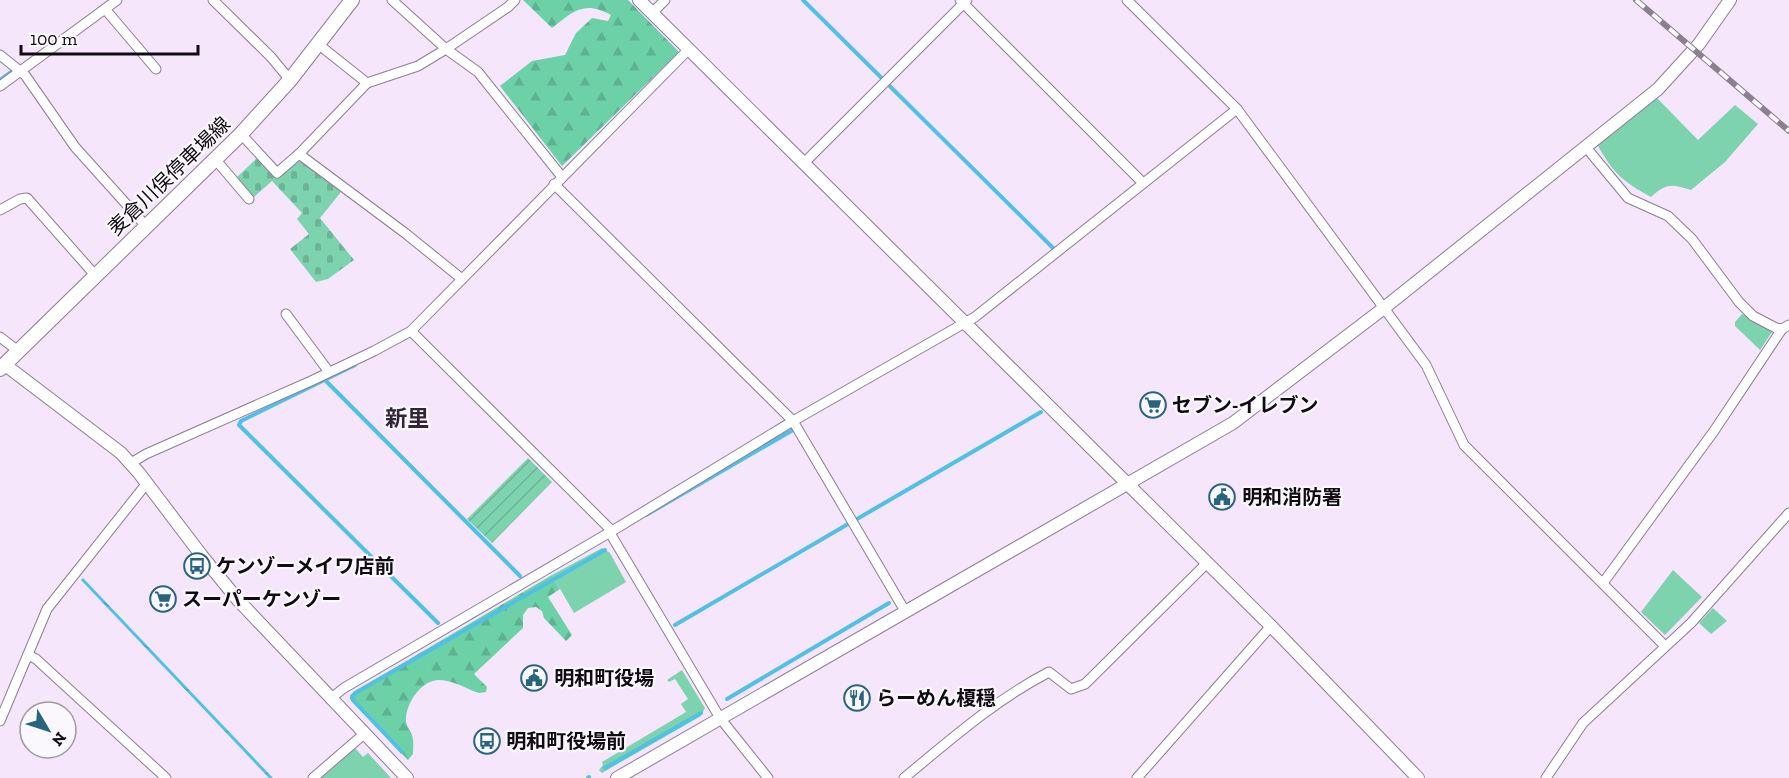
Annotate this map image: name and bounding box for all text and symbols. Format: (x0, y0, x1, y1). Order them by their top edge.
scale bar (21, 18, 198, 56)
text: 100 m (30, 28, 78, 50)
street label: 麦倉川俣停車場線 (103, 112, 235, 240)
supermarket icon: セブン-イレブン (1138, 390, 1168, 420)
place label: セブン-イレブン (1172, 393, 1318, 417)
district label: 新里 (385, 405, 429, 432)
public building icon: 明和消防署 (1207, 482, 1237, 512)
place label: 明和消防署 (1242, 485, 1342, 509)
bus stop icon: ケンゾーメイワ店前 (182, 551, 212, 581)
place label: ケンゾーメイワ店前 (216, 554, 395, 578)
supermarket icon: スーパーケンゾー (148, 584, 178, 614)
place label: スーパーケンゾー (182, 587, 341, 611)
public building icon: 明和町役場 (519, 663, 549, 693)
place label: 明和町役場 (554, 666, 654, 690)
restaurant icon: らーめん榎穏 (842, 683, 872, 713)
place label: らーめん榎穏 (876, 686, 996, 710)
north arrow (18, 700, 78, 760)
bus stop icon: 明和町役場前 (472, 726, 502, 756)
text: N (48, 728, 70, 750)
place label: 明和町役場前 (506, 729, 626, 753)

